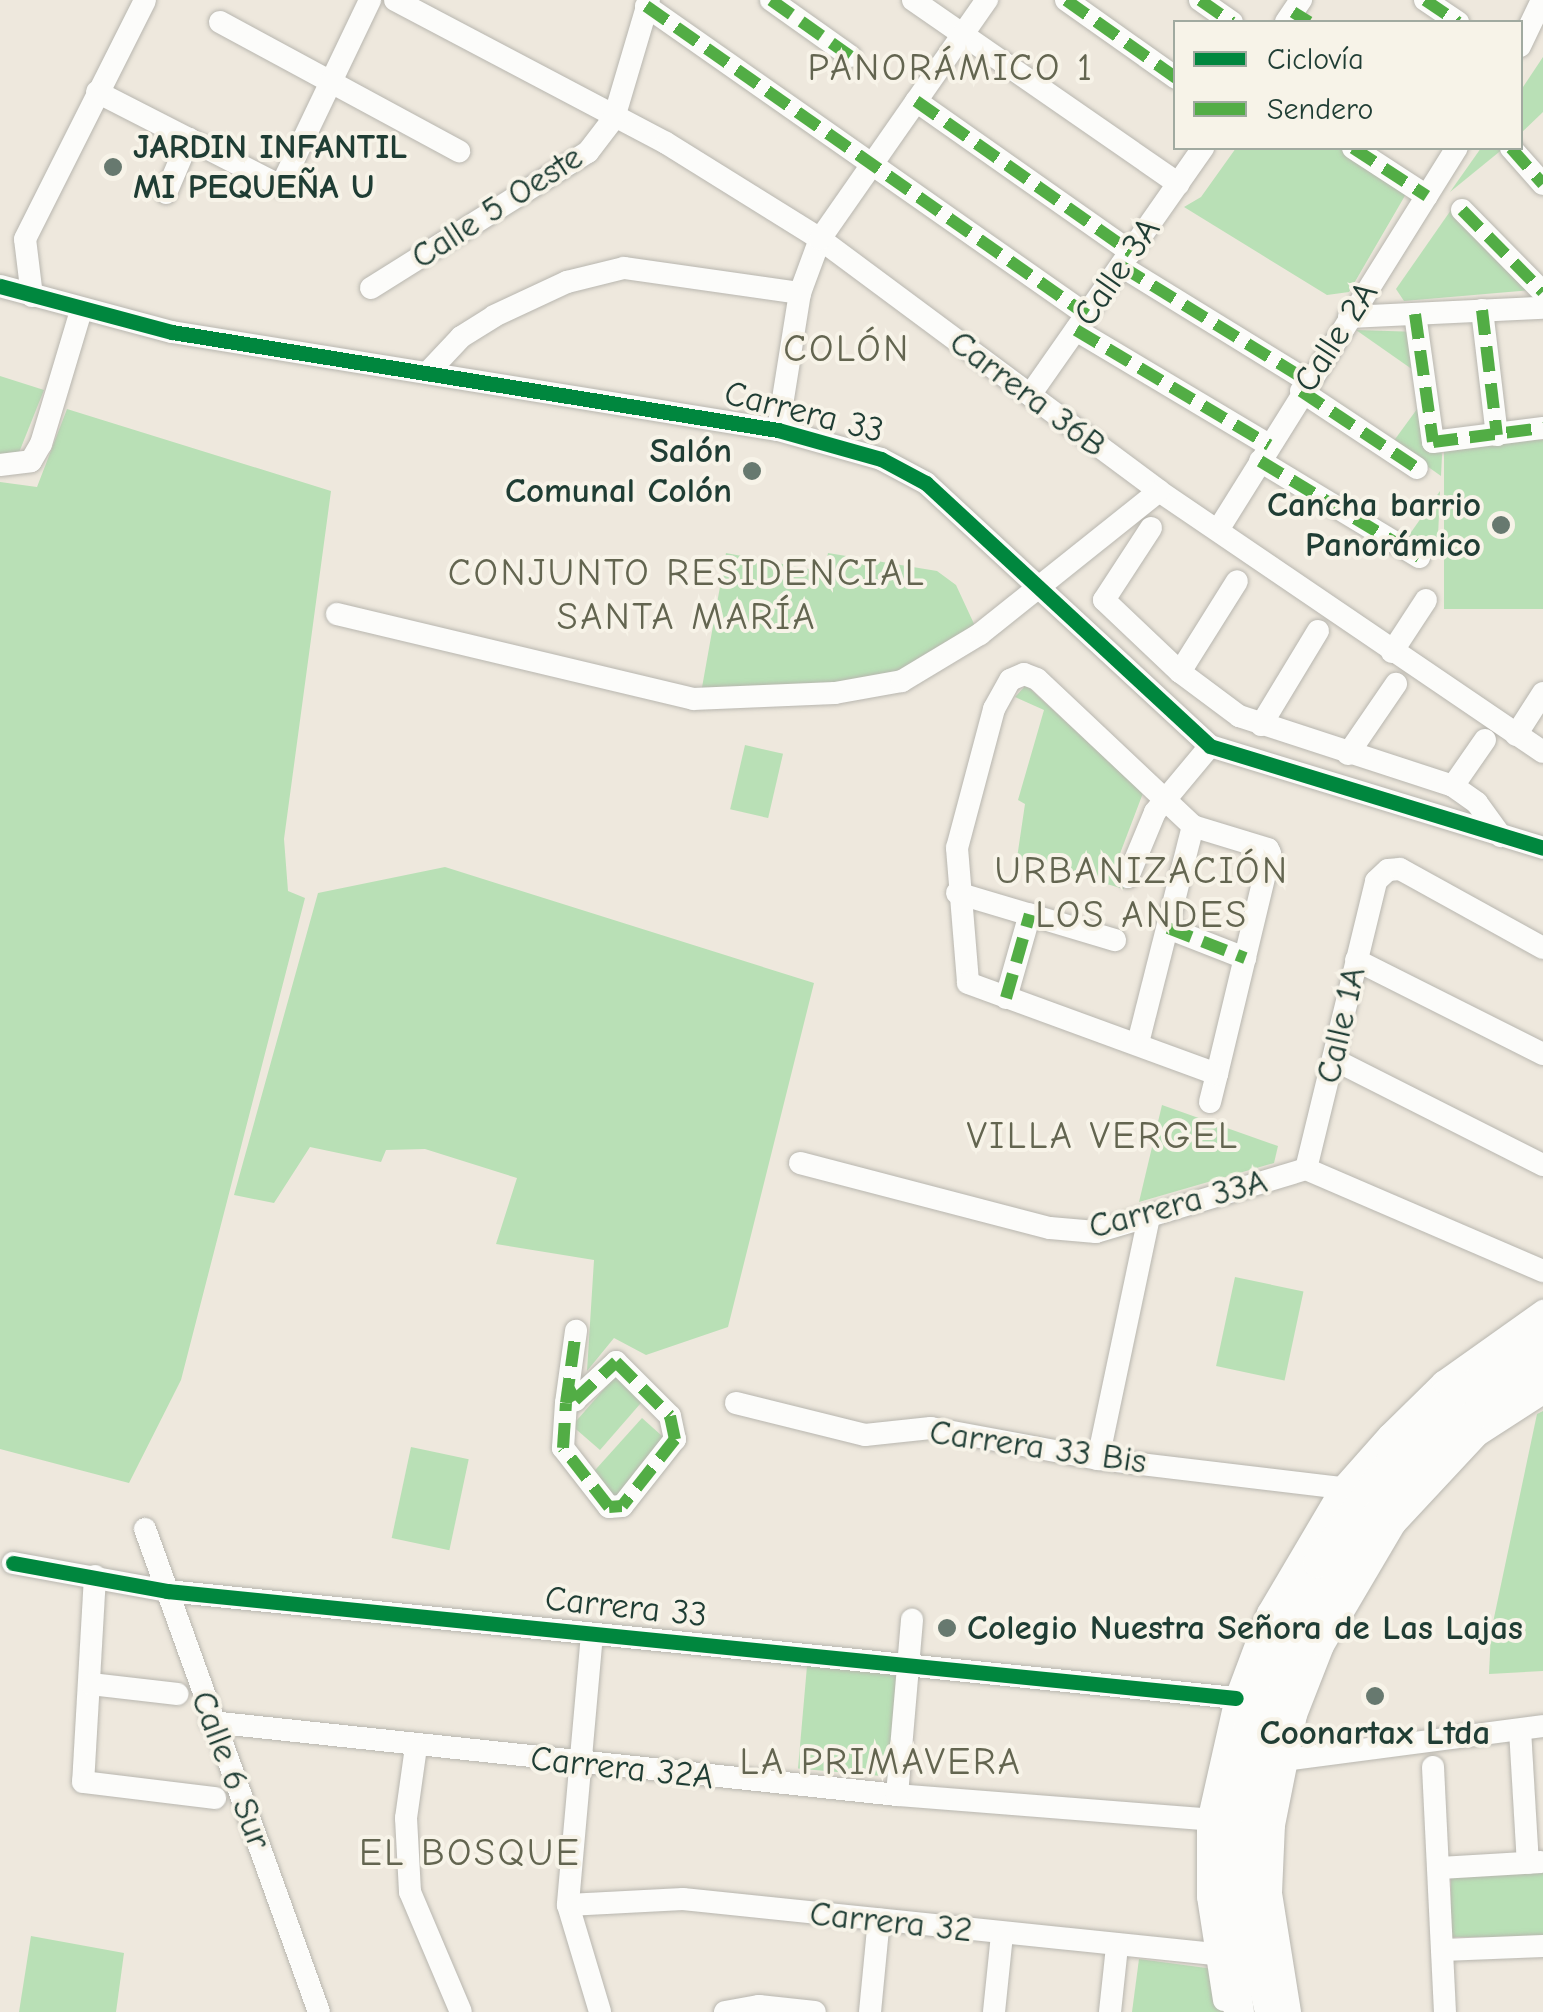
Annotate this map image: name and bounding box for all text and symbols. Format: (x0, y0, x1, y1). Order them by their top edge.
legend (1173, 20, 1523, 150)
text: Ciclovía (1267, 42, 1364, 77)
district label: PANORÁMICO 1 (807, 46, 1095, 92)
text: Sendero (1267, 92, 1373, 127)
place label: JARDIN INFANTIL MI PEQUEÑA U (133, 126, 407, 208)
street label: Calle 5 Oeste (403, 136, 591, 278)
marker: JARDIN INFANTIL MI PEQUEÑA U (102, 156, 124, 178)
street label: Calle 3A (1065, 210, 1169, 334)
street label: Calle 2A (1285, 274, 1387, 400)
street label: Carrera 36B (941, 321, 1115, 467)
district label: COLÓN (783, 327, 911, 373)
street label: Carrera 33 (720, 372, 888, 452)
place label: Salón Comunal Colón (505, 430, 732, 512)
marker: Salón Comunal Colón (741, 460, 763, 482)
place label: Cancha barrio Panorámico (1267, 484, 1481, 566)
marker: Cancha barrio Panorámico (1490, 514, 1512, 536)
district label: CONJUNTO RESIDENCIAL SANTA MARÍA (448, 551, 926, 640)
district label: URBANIZACIÓN LOS ANDES (994, 849, 1290, 938)
street label: Calle 1A (1307, 963, 1375, 1087)
district label: VILLA VERGEL (966, 1114, 1240, 1160)
street label: Carrera 33A (1084, 1160, 1272, 1248)
street label: Carrera 33 Bis (927, 1411, 1149, 1483)
street label: Carrera 33 (543, 1578, 709, 1636)
place label: Colegio Nuestra Señora de Las Lajas (967, 1607, 1523, 1649)
marker: Colegio Nuestra Señora de Las Lajas (936, 1617, 958, 1639)
street label: Calle 6 Sur (182, 1685, 280, 1855)
marker: Coonartax Ltda (1364, 1685, 1386, 1707)
place label: Coonartax Ltda (1260, 1712, 1490, 1754)
street label: Carrera 32A (529, 1738, 715, 1798)
district label: LA PRIMAVERA (740, 1740, 1022, 1786)
district label: EL BOSQUE (359, 1831, 581, 1877)
street label: Carrera 32 (808, 1893, 974, 1951)

